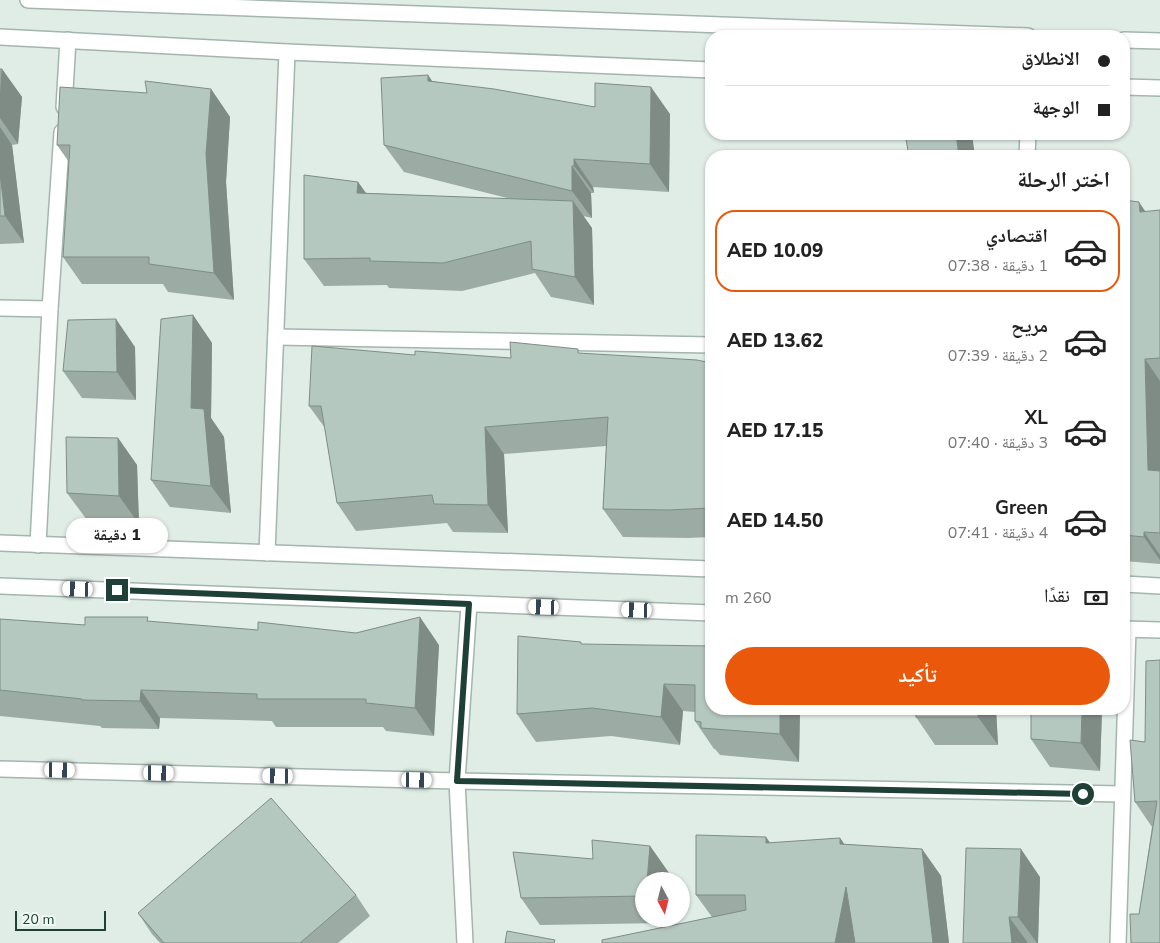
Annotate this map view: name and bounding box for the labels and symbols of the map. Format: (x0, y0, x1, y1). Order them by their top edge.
callout: 1 دقيقة (66, 518, 168, 552)
route end (106, 579, 128, 601)
car (62, 581, 93, 597)
car (528, 599, 559, 615)
car (621, 602, 652, 618)
car (44, 762, 75, 778)
car (143, 765, 174, 781)
car (262, 768, 293, 784)
car (401, 772, 432, 788)
route start (1072, 783, 1094, 805)
north arrow (635, 872, 690, 928)
scale bar (15, 908, 106, 931)

